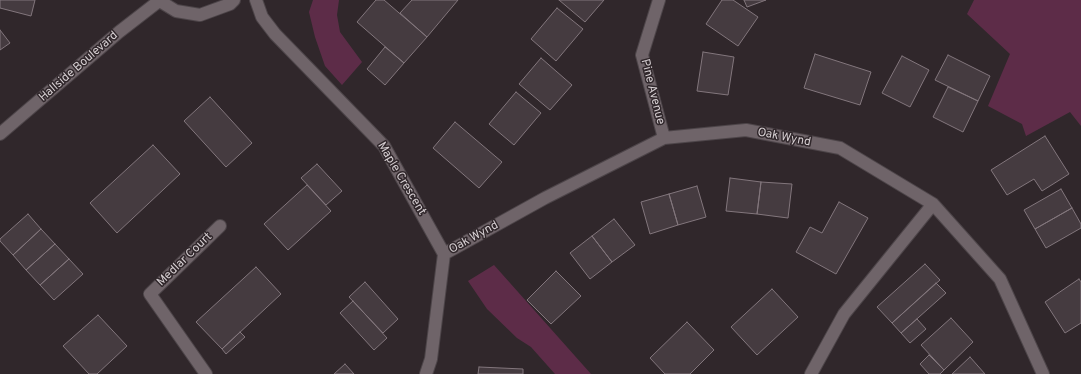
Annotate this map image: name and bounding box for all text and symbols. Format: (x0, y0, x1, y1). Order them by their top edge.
street label: Hallside Boulevard (37, 29, 121, 105)
street label: Pine Avenue (637, 58, 667, 126)
street label: Oak Wynd (756, 126, 812, 150)
street label: Maple Crescent (374, 140, 428, 218)
street label: Oak Wynd (447, 219, 501, 257)
street label: Medlar Court (154, 230, 216, 290)

